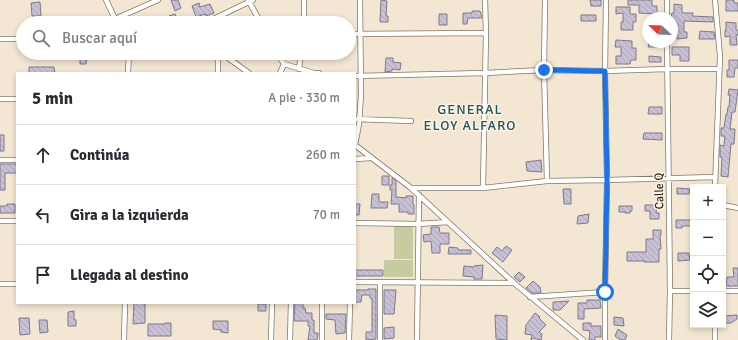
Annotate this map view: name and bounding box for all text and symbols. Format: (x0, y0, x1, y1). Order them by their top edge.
north arrow (642, 12, 678, 48)
search box (16, 16, 356, 60)
icon: search (30, 27, 52, 49)
text: Buscar aquí (62, 29, 137, 47)
route end (535, 61, 553, 79)
text: 5 min (32, 88, 73, 109)
text: A pie · 330 m (268, 90, 340, 106)
district label: GENERAL ELOY ALFARO (423, 101, 517, 134)
icon: ahead (32, 144, 54, 166)
text: Continúa (70, 146, 129, 164)
text: 260 m (306, 147, 340, 163)
street label: Calle Q (652, 172, 667, 209)
map controls (690, 184, 726, 328)
button: + (690, 184, 726, 220)
icon: left (32, 204, 54, 226)
text: Gira a la izquierda (70, 206, 189, 224)
text: 70 m (313, 207, 340, 223)
button: − (690, 220, 726, 256)
button: locate (690, 256, 726, 292)
icon: arrive (32, 264, 54, 286)
text: Llegada al destino (70, 266, 189, 284)
route start (596, 283, 614, 301)
button: layers (690, 292, 726, 328)

